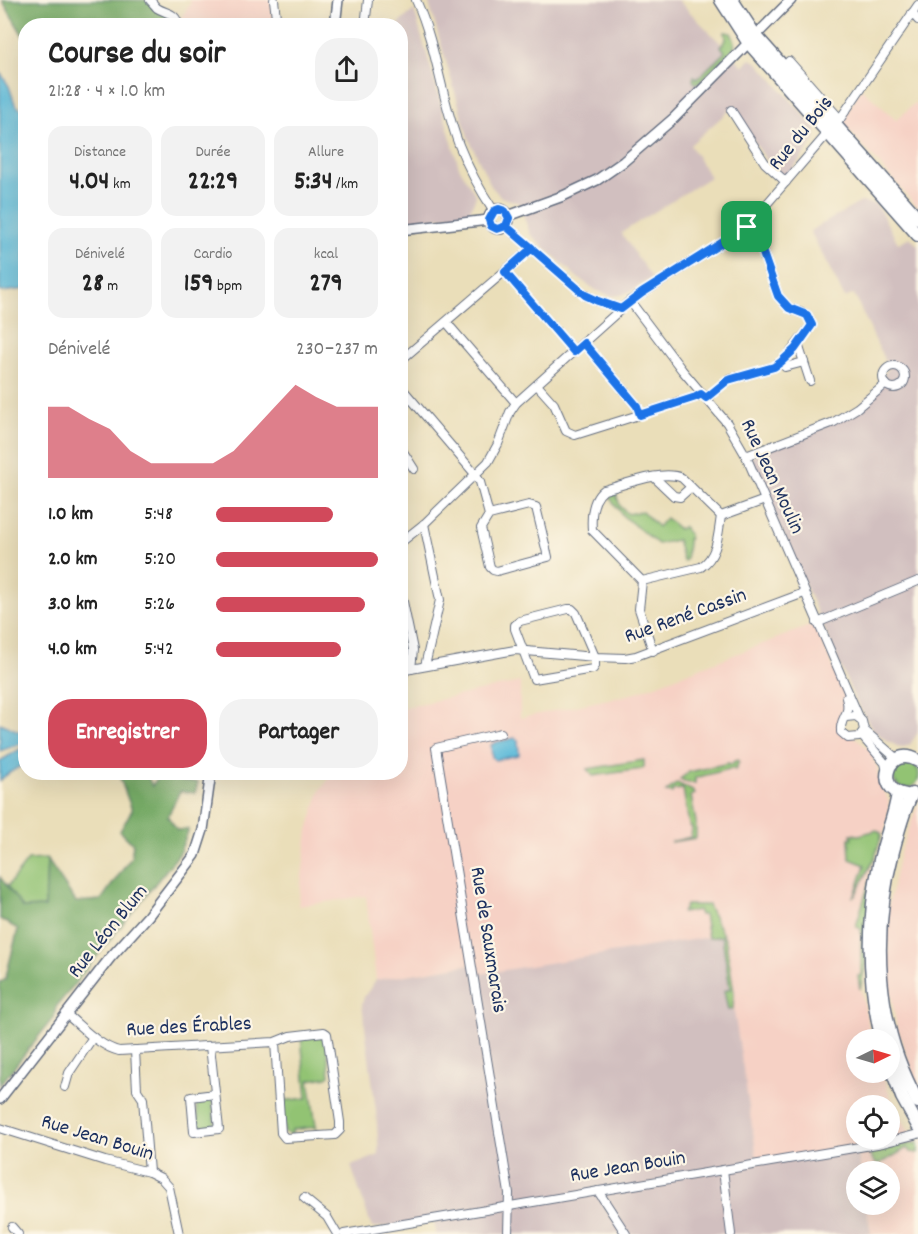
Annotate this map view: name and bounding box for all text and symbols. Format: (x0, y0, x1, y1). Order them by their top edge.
text: Course du soir (48, 32, 226, 79)
button: share (315, 38, 378, 101)
text: 21:28 · 4 × 1.0 km (48, 78, 165, 106)
street label: Rue du Bois (762, 90, 842, 178)
text: Distance (74, 141, 126, 164)
text: Durée (195, 141, 231, 164)
text: Allure (308, 141, 344, 164)
text: 4.04 (69, 164, 109, 201)
text: 22:29 (188, 164, 238, 201)
text: 5:34 (294, 164, 332, 201)
text: km (109, 173, 131, 196)
text: /km (332, 173, 358, 196)
pin (721, 201, 772, 252)
icon: arrive (730, 210, 763, 243)
text: Dénivelé (75, 243, 125, 266)
text: Cardio (194, 243, 232, 266)
text: kcal (314, 243, 338, 266)
text: 28 (82, 266, 104, 303)
text: 159 (184, 266, 213, 303)
text: 279 (309, 266, 343, 303)
text: m (104, 275, 118, 298)
text: bpm (213, 275, 242, 298)
text: Dénivelé (48, 336, 110, 364)
text: 230–237 m (296, 336, 378, 364)
street label: Rue Jean Moulin (731, 415, 811, 539)
text: 1.0 km (48, 501, 93, 529)
text: 5:48 (144, 501, 173, 529)
text: 2.0 km (48, 546, 97, 574)
text: 5:20 (144, 546, 176, 574)
street label: Rue René Cassin (621, 581, 751, 653)
text: 3.0 km (48, 591, 98, 619)
text: 5:26 (144, 591, 175, 619)
text: 4.0 km (48, 636, 97, 664)
text: 5:42 (144, 636, 174, 664)
button: Enregistrer (48, 699, 207, 768)
button: Partager (219, 699, 378, 768)
street label: Rue de Sauxmarais (461, 865, 513, 1015)
street label: Rue Léon Blum (62, 879, 156, 985)
street label: Rue des Érables (126, 1010, 252, 1046)
north arrow (846, 1029, 900, 1083)
map controls (846, 1029, 900, 1215)
button: locate (846, 1095, 900, 1149)
street label: Rue Jean Bouin (37, 1108, 157, 1170)
street label: Rue Jean Bouin (568, 1144, 688, 1192)
button: layers (846, 1161, 900, 1215)

